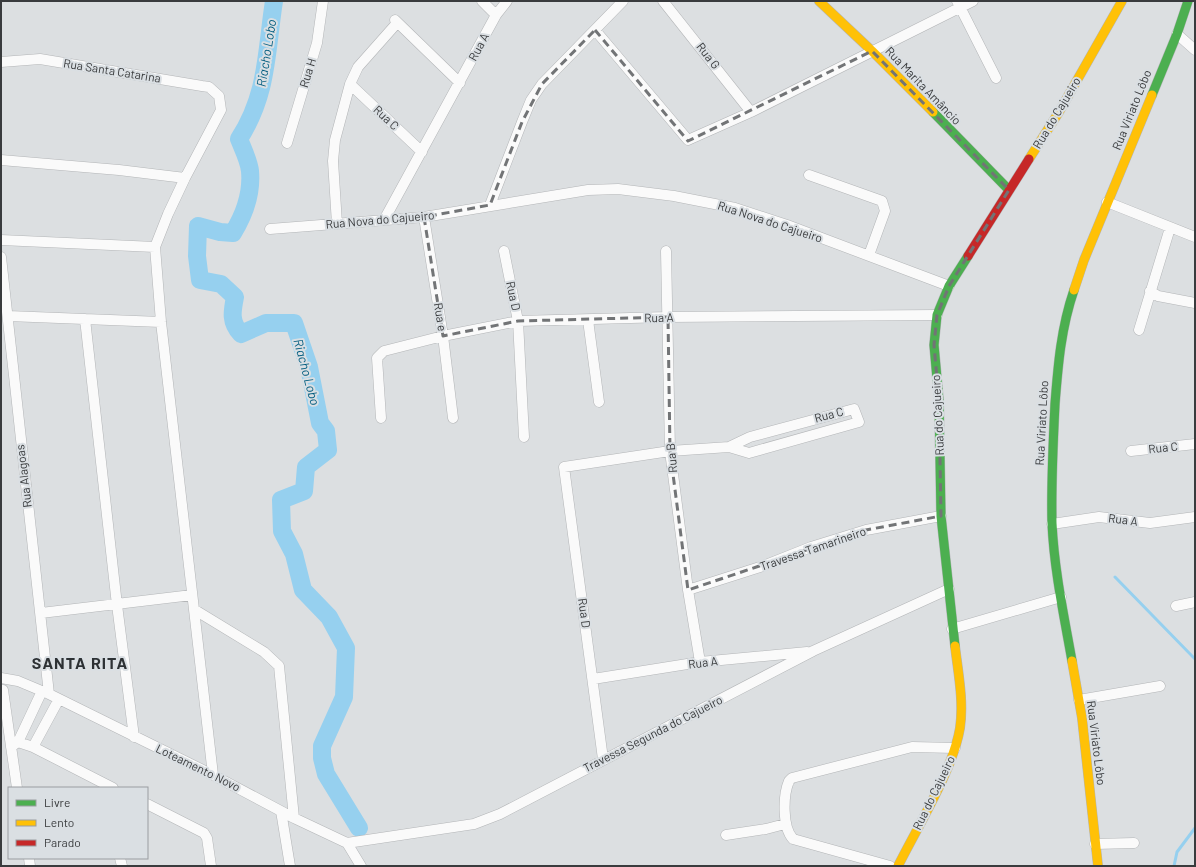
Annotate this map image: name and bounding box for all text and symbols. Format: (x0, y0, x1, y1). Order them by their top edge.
water label: Riacho Lobo (253, 18, 279, 88)
street label: Rua A (465, 30, 491, 63)
street label: Rua G (694, 39, 723, 71)
street label: Rua Marita Amâncio (883, 43, 964, 127)
street label: Rua Santa Catarina (62, 55, 162, 85)
street label: Rua H (296, 56, 318, 89)
street label: Rua Viriato Lôbo (1109, 67, 1154, 152)
street label: Rua do Cajueiro (1029, 74, 1083, 151)
street label: Rua C (371, 102, 402, 132)
street label: Rua Nova do Cajueiro (716, 197, 824, 245)
street label: Rua Nova do Cajueiro (325, 207, 435, 231)
street label: Rua D (504, 280, 524, 312)
street label: Rua e (432, 302, 450, 332)
street label: Rua A (644, 310, 674, 324)
water label: Riacho Lobo (290, 337, 324, 407)
street label: Rua do Cajueiro (928, 374, 946, 456)
street label: Rua Viriato Lôbo (1032, 380, 1050, 466)
street label: Rua C (813, 403, 845, 425)
street label: Rua C (1147, 438, 1178, 456)
street label: Rua B (663, 443, 679, 474)
street label: Rua Alagoas (12, 444, 34, 508)
street label: Rua A (1108, 510, 1139, 528)
street label: Travessa Tamarineiro (758, 523, 868, 573)
street label: Rua D (576, 597, 594, 629)
district label: SANTA RITA (32, 653, 128, 672)
street label: Rua A (687, 653, 718, 671)
street label: Travessa Segunda do Cajueiro (581, 692, 725, 774)
street label: Rua Viriato Lôbo (1085, 700, 1109, 786)
street label: Loteamento Novo (154, 741, 243, 794)
street label: Rua do Cajueiro (909, 753, 957, 832)
legend (8, 787, 148, 859)
text: Livre (44, 795, 70, 809)
text: Lento (44, 815, 74, 829)
text: Parado (44, 835, 81, 849)

